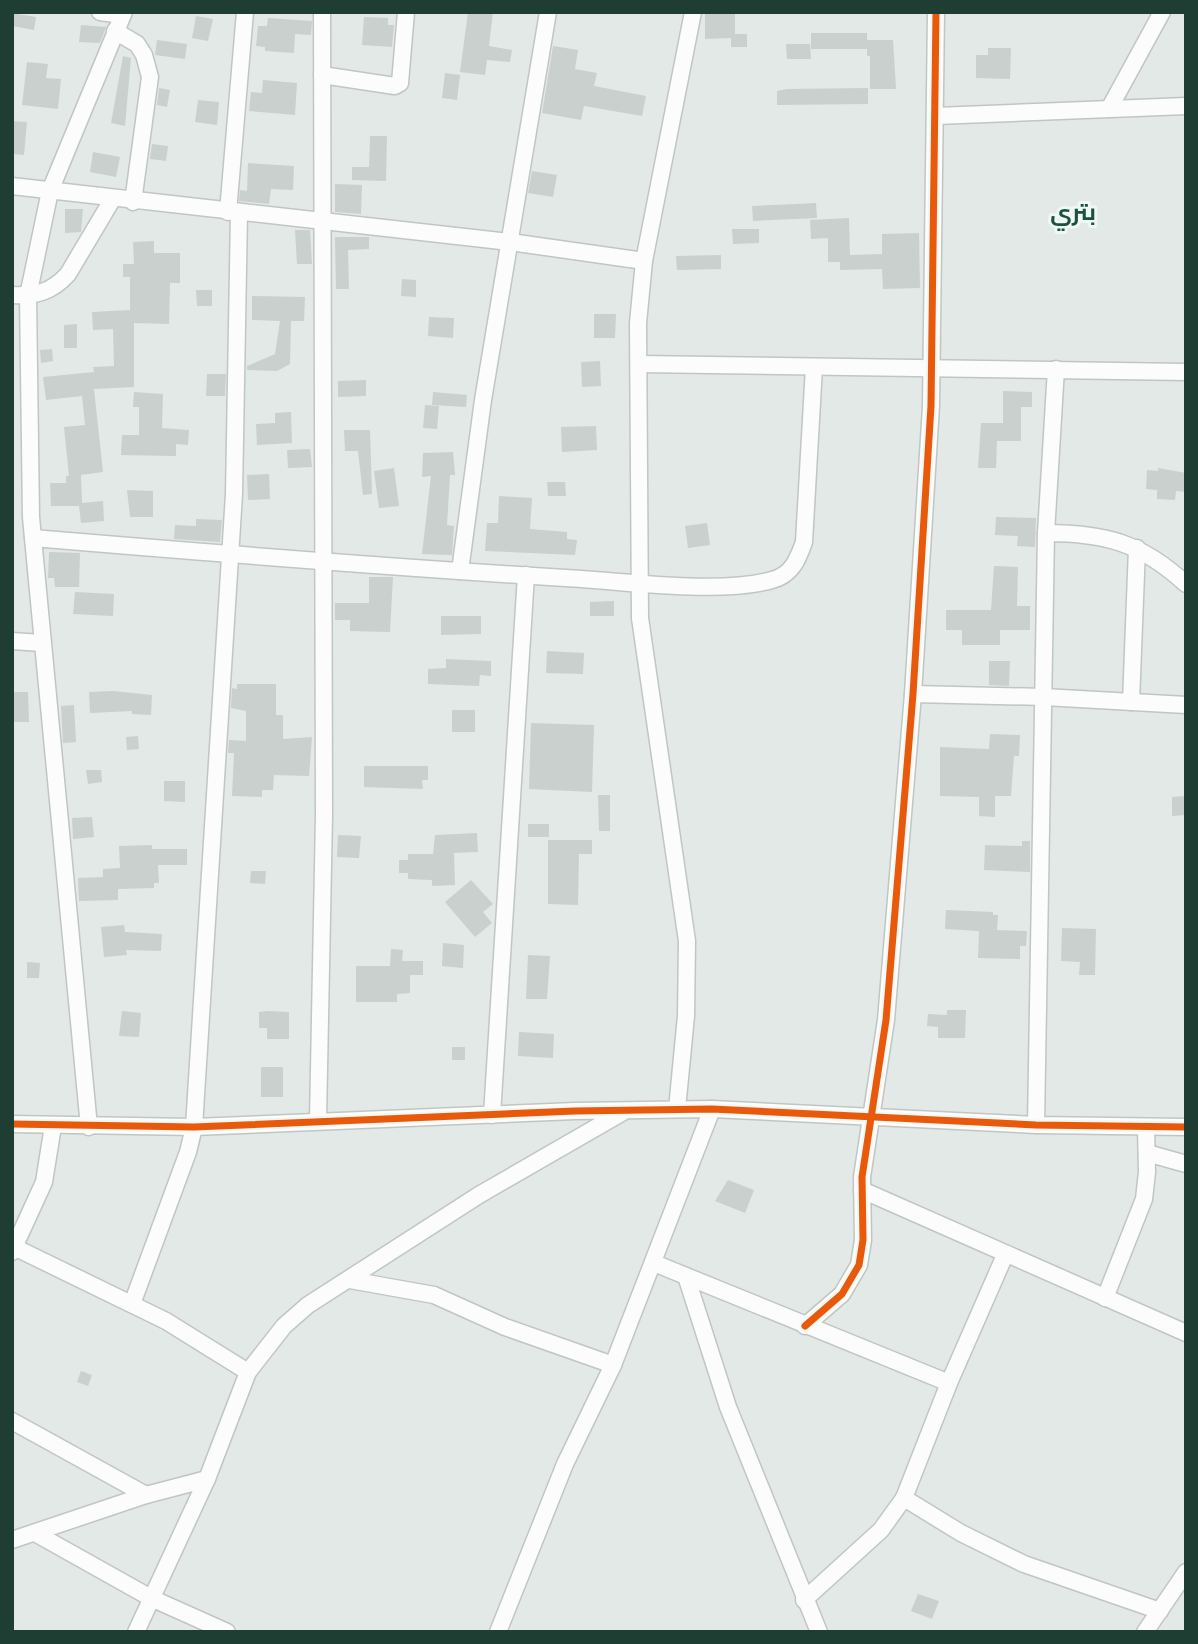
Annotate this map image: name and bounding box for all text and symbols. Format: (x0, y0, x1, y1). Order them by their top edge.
district label: بتري (1050, 197, 1096, 231)

